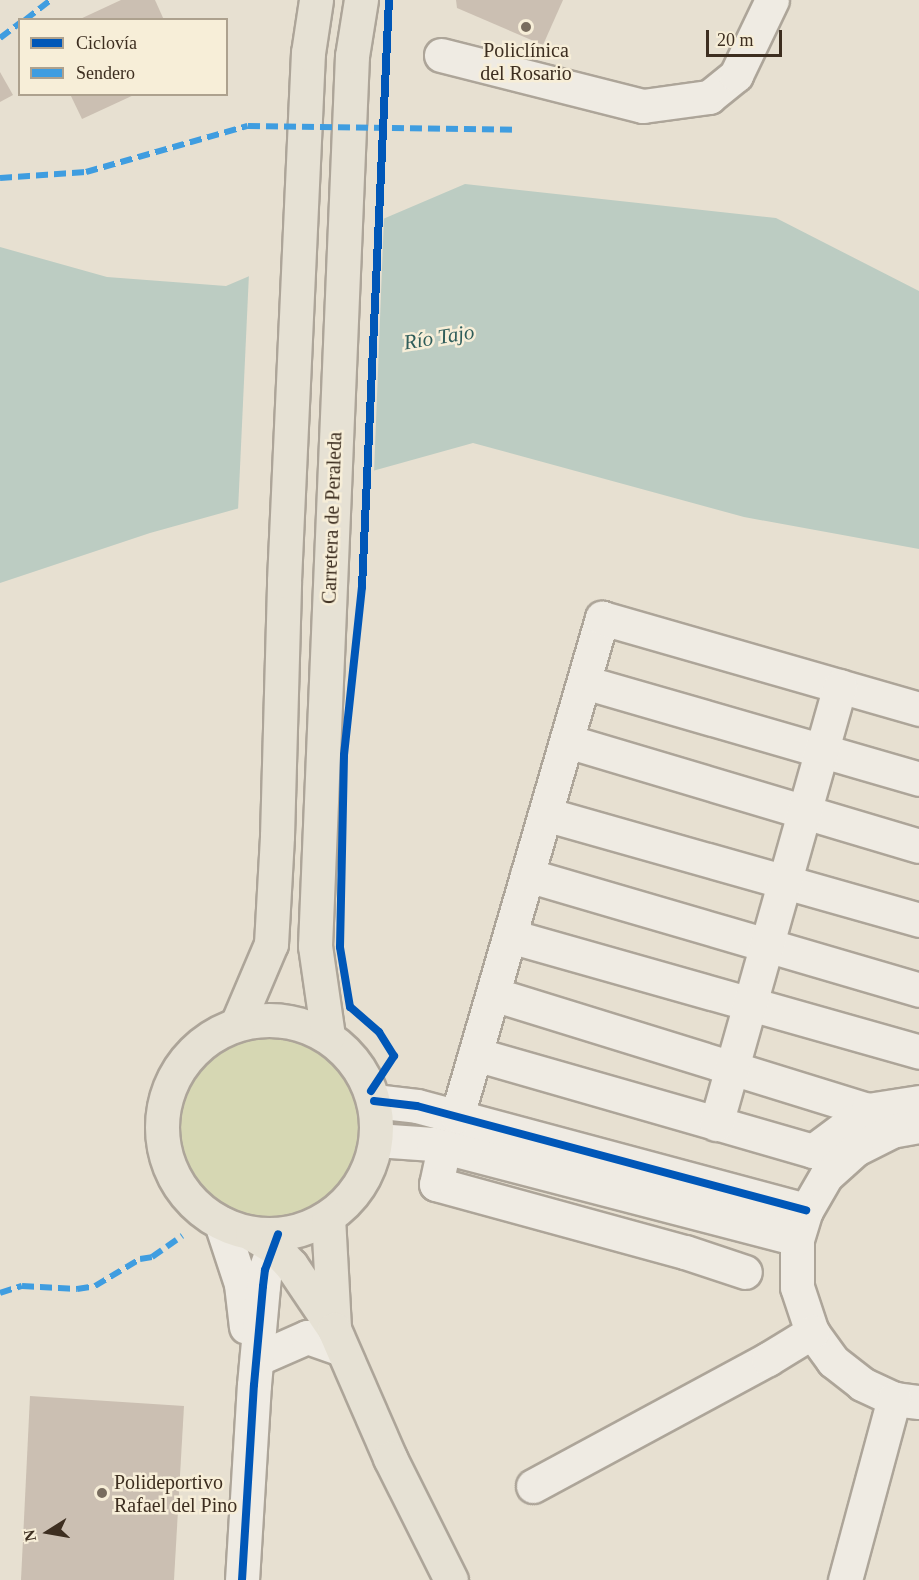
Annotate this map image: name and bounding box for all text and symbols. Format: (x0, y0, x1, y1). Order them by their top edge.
legend (18, 18, 228, 96)
marker: Policlínica del Rosario (517, 18, 535, 36)
scale bar (709, 18, 786, 56)
text: 20 m (717, 30, 754, 50)
text: Ciclovía (76, 33, 137, 53)
place label: Policlínica del Rosario (480, 38, 572, 85)
text: Sendero (76, 63, 135, 83)
water label: Río Tajo (402, 319, 476, 355)
street label: Carretera de Peraleda (317, 432, 347, 604)
place label: Polideportivo Rafael del Pino (114, 1470, 237, 1517)
marker: Polideportivo Rafael del Pino (95, 1486, 109, 1500)
north arrow (18, 1502, 78, 1562)
text: N (20, 1528, 39, 1543)

